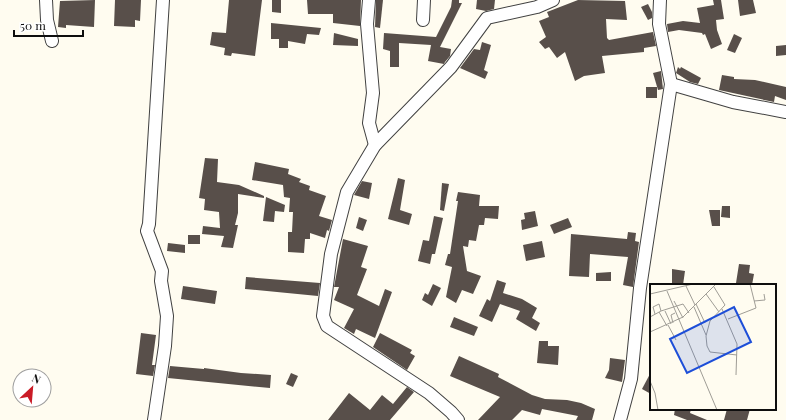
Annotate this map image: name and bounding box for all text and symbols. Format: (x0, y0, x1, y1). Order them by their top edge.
scale bar (14, 12, 83, 38)
text: 50 m (20, 17, 46, 33)
inset map (650, 284, 776, 410)
north arrow (12, 368, 52, 408)
text: N (30, 370, 44, 387)

